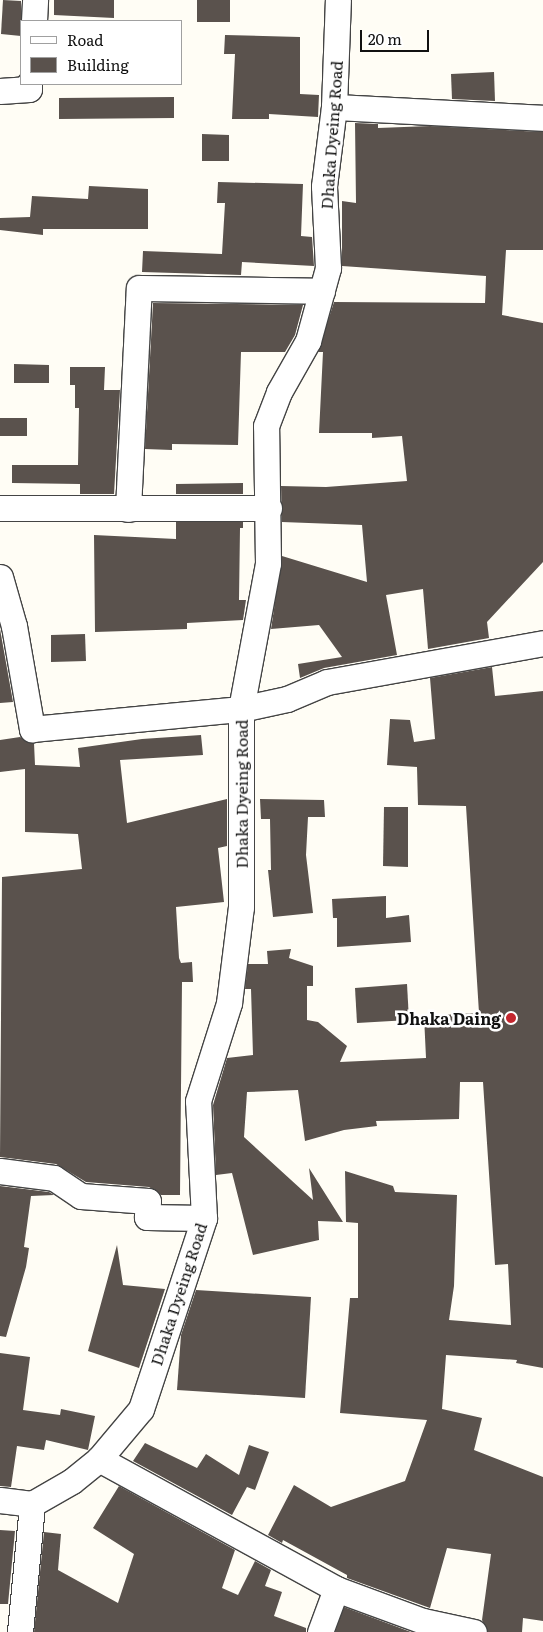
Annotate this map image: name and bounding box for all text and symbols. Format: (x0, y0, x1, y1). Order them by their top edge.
legend (20, 20, 182, 85)
scale bar (363, 20, 432, 52)
text: 20 m (368, 27, 402, 50)
text: Road (67, 28, 103, 51)
text: Building (67, 53, 129, 76)
street label: Dhaka Dyeing Road (316, 60, 346, 210)
street label: Dhaka Dyeing Road (231, 719, 251, 869)
place label: Dhaka Daing (397, 1008, 501, 1028)
marker: Dhaka Daing (505, 1012, 517, 1024)
street label: Dhaka Dyeing Road (146, 1220, 210, 1368)

